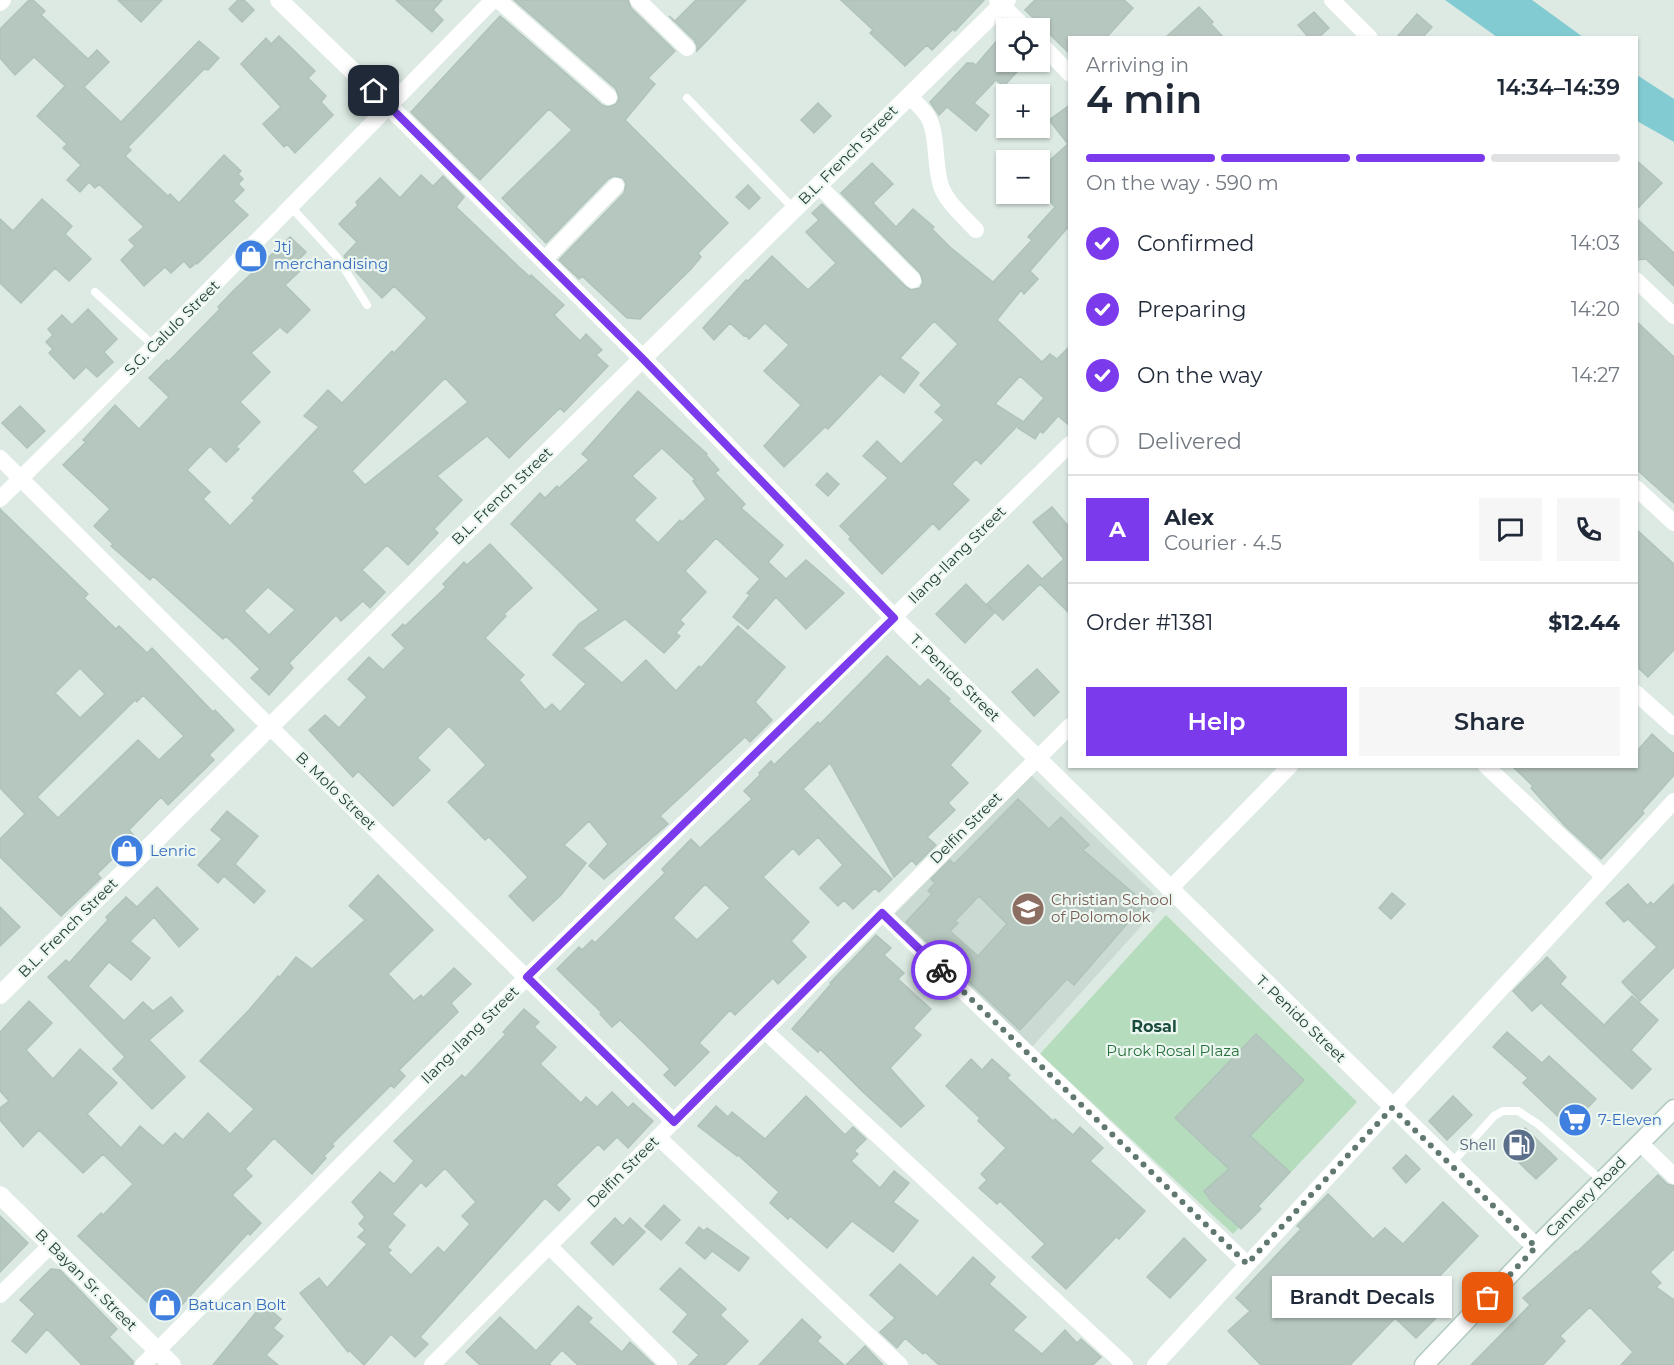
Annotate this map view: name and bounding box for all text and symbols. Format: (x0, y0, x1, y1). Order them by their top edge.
map controls (996, 18, 1050, 204)
button: locate (996, 18, 1050, 72)
text: Arriving in (1086, 53, 1189, 77)
pin (348, 65, 399, 116)
icon: home (357, 74, 390, 107)
text: 14:34–14:39 (1497, 74, 1620, 101)
text: 4 min (1086, 75, 1202, 123)
button: + (996, 84, 1050, 138)
street label: B.L. French Street (794, 101, 901, 208)
button: − (996, 150, 1050, 204)
text: On the way · 590 m (1086, 171, 1279, 195)
icon: check (1086, 227, 1119, 260)
text: Confirmed (1137, 230, 1254, 257)
text: 14:03 (1571, 231, 1620, 255)
place label: Jtj merchandising (273, 237, 388, 273)
shop icon: Jtj merchandising (233, 238, 269, 274)
street label: S.G. Calulo Street (120, 276, 223, 379)
icon: check (1086, 293, 1119, 326)
text: Preparing (1137, 296, 1246, 323)
text: 14:20 (1571, 297, 1620, 321)
icon: check (1086, 359, 1119, 392)
text: On the way (1137, 362, 1262, 389)
text: 14:27 (1572, 363, 1620, 387)
text: Delivered (1137, 428, 1242, 455)
street label: B.L. French Street (447, 443, 556, 549)
button: chat (1479, 498, 1542, 561)
button: phone (1557, 498, 1620, 561)
street label: Ilang-Ilang Street (904, 502, 1010, 608)
text: Alex (1164, 504, 1214, 531)
text: A (1109, 516, 1126, 543)
text: Courier · 4.5 (1164, 531, 1282, 555)
text: Order #1381 (1086, 609, 1213, 636)
text: $12.44 (1548, 609, 1620, 636)
street label: T. Penido Street (906, 630, 1004, 725)
button: Help (1086, 687, 1347, 756)
button: Share (1359, 687, 1620, 756)
street label: B. Molo Street (292, 747, 381, 834)
street label: Delfin Street (926, 788, 1006, 868)
shop icon: Lenric (109, 833, 145, 869)
place label: Lenric (150, 841, 196, 860)
street label: B.L. French Street (14, 874, 121, 981)
place label: Christian School of Polomolok (1051, 890, 1173, 926)
school or university icon: Christian School of Polomolok (1010, 891, 1046, 927)
courier (911, 940, 971, 1000)
icon: bike (925, 954, 958, 987)
street label: T. Penido Street (1252, 971, 1350, 1066)
street label: Ilang-Ilang Street (417, 982, 523, 1088)
district label: Rosal (1131, 1017, 1177, 1036)
park label: Purok Rosal Plaza (1106, 1041, 1240, 1060)
supermarket icon: 7-Eleven (1557, 1102, 1593, 1138)
place label: 7-Eleven (1598, 1110, 1662, 1129)
fuel station icon: Shell (1501, 1127, 1537, 1163)
street label: Delfin Street (583, 1132, 663, 1212)
place label: Shell (1460, 1135, 1496, 1154)
street label: Cannery Road (1541, 1152, 1630, 1241)
street label: B. Bayan Sr. Street (31, 1225, 141, 1335)
pin (1462, 1272, 1513, 1323)
callout: Brandt Decals (1272, 1277, 1452, 1319)
icon: bag (1471, 1281, 1504, 1314)
text: Brandt Decals (1289, 1285, 1435, 1309)
shop icon: Batucan Bolt (147, 1287, 183, 1323)
place label: Batucan Bolt (188, 1295, 286, 1314)

